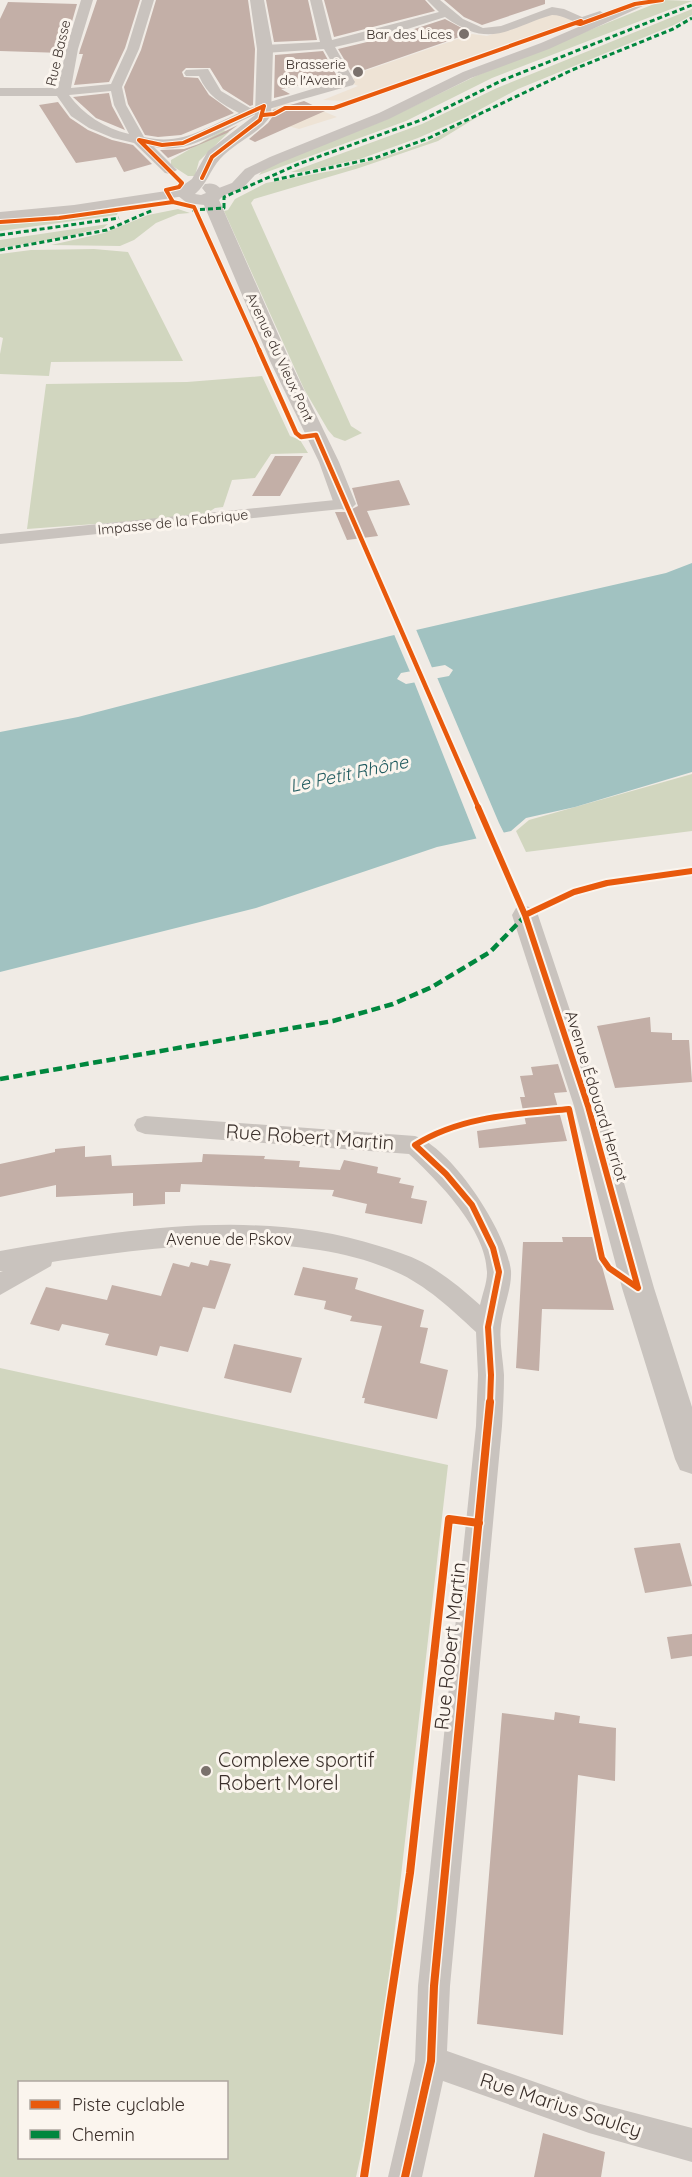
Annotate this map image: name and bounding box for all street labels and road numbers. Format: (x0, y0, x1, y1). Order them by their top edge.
street label: Rue Basse (42, 18, 74, 88)
street label: Avenue du Vieux Pont (242, 290, 318, 425)
street label: Impasse de la Fabrique (97, 505, 249, 539)
street label: Avenue Édouard Herriot (561, 1008, 633, 1184)
street label: Rue Robert Martin (225, 1118, 395, 1155)
street label: Avenue de Pskov (166, 1229, 292, 1249)
street label: Rue Robert Martin (428, 1561, 471, 1731)
street label: Rue Marius Saulcy (477, 2067, 645, 2143)

